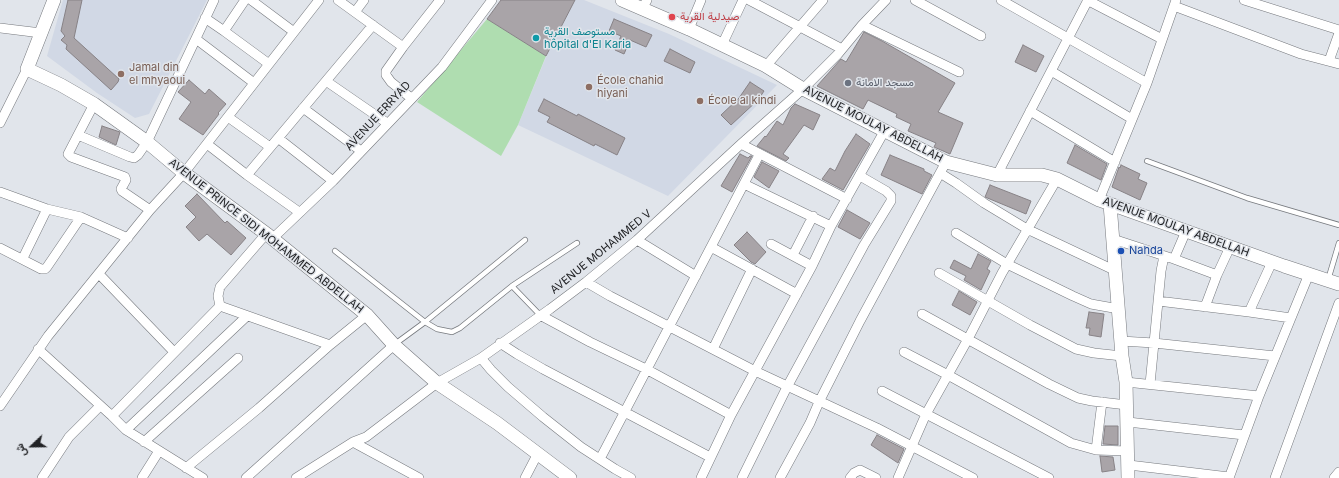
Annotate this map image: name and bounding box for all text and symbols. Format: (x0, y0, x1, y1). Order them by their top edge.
place label: صيدلية القرية (680, 10, 740, 24)
marker: صيدلية القرية (667, 12, 677, 22)
place label: مستوصف القرية hôpital d'El Karia (544, 25, 631, 51)
marker: مستوصف القرية hôpital d'El Karia (531, 33, 541, 43)
place label: Jamal din el mhyaoui (129, 61, 185, 87)
marker: Jamal din el mhyaoui (116, 69, 126, 79)
place label: École chahid hiyani (597, 74, 664, 100)
place label: مسجد الامانة (856, 76, 914, 90)
marker: مسجد الامانة (843, 78, 853, 88)
street label: AVENUE ERRYAD (343, 79, 413, 153)
marker: École chahid hiyani (584, 82, 594, 92)
street label: AVENUE MOULAY ABDELLAH (801, 83, 945, 165)
place label: École al kindi (708, 94, 776, 108)
marker: École al kindi (695, 96, 705, 106)
street label: AVENUE PRINCE SIDI MOHAMMED ABDELLAH (166, 156, 366, 316)
street label: AVENUE MOULAY ABDELLAH (1101, 194, 1251, 260)
street label: AVENUE MOHAMMED V (548, 207, 654, 297)
place label: Nahda (1129, 244, 1163, 258)
marker: Nahda (1116, 246, 1126, 256)
north arrow (12, 426, 52, 466)
text: ش (12, 442, 30, 459)

